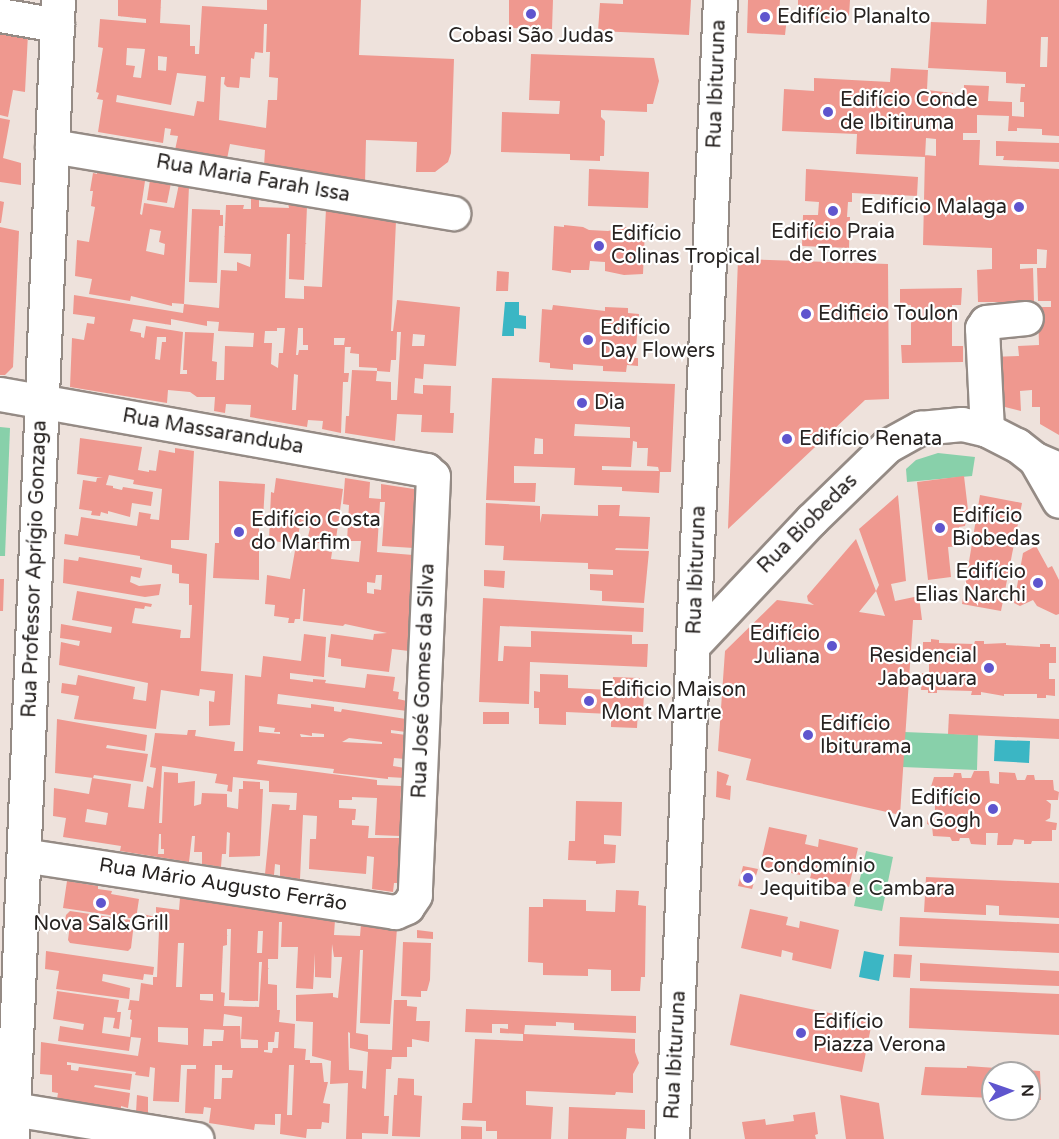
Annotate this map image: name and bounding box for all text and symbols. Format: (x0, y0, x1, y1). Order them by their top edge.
place label: Edifício Planalto (777, 5, 930, 29)
marker: Cobasi São Judas (524, 7, 538, 21)
marker: Edifício Planalto (758, 10, 772, 24)
street label: Rua Ibituruna (703, 19, 731, 149)
place label: Cobasi São Judas (448, 24, 614, 48)
place label: Edifício Conde de Ibitiruma (840, 88, 978, 135)
marker: Edifício Conde de Ibitiruma (821, 105, 835, 119)
street label: Rua Maria Farah Issa (154, 150, 352, 208)
place label: Edifício Malaga (861, 195, 1007, 219)
marker: Edifício Malaga (1012, 200, 1026, 214)
marker: Edifício Praia de Torres (826, 204, 840, 218)
place label: Edifício Praia de Torres (771, 220, 895, 267)
place label: Edifício Colinas Tropical (611, 222, 760, 269)
marker: Edifício Colinas Tropical (592, 239, 606, 253)
place label: Edificio Toulon (818, 302, 958, 326)
marker: Edificio Toulon (799, 307, 813, 321)
place label: Edifício Day Flowers (600, 316, 715, 363)
marker: Edifício Day Flowers (581, 333, 595, 347)
place label: Dia (594, 391, 625, 415)
marker: Dia (575, 396, 589, 410)
street label: Rua Massaranduba (121, 404, 305, 460)
street label: Rua Professor Aprígio Gonzaga (18, 420, 52, 718)
place label: Edifício Renata (799, 427, 942, 451)
marker: Edifício Renata (780, 432, 794, 446)
street label: Rua Biobedas (753, 469, 863, 579)
place label: Edifício Biobedas (952, 504, 1040, 551)
street label: Rua Ibituruna (683, 505, 711, 635)
place label: Edifício Costa do Marfim (251, 508, 381, 555)
marker: Edifício Biobedas (933, 521, 947, 535)
marker: Edifício Costa do Marfim (232, 525, 246, 539)
place label: Edifício Elias Narchi (915, 560, 1026, 607)
street label: Rua José Gomes da Silva (408, 563, 440, 799)
marker: Edifício Elias Narchi (1031, 576, 1045, 590)
place label: Edifício Juliana (750, 622, 820, 669)
marker: Edifício Juliana (825, 639, 839, 653)
place label: Residencial Jabaquara (869, 644, 977, 691)
marker: Residencial Jabaquara (982, 661, 996, 675)
place label: Edificio Maison Mont Martre (601, 678, 746, 725)
marker: Edificio Maison Mont Martre (582, 694, 596, 708)
place label: Edifício Ibiturama (820, 712, 911, 759)
marker: Edifício Ibiturama (801, 728, 815, 742)
place label: Edifício Van Gogh (888, 786, 981, 833)
marker: Edifício Van Gogh (986, 802, 1000, 816)
street label: Rua Mário Augusto Ferrão (97, 854, 349, 916)
place label: Condomínio Jequitiba e Cambara (760, 855, 955, 902)
marker: Condomínio Jequitiba e Cambara (741, 871, 755, 885)
marker: Nova Sal&Grill (94, 896, 108, 910)
place label: Nova Sal&Grill (33, 912, 169, 936)
street label: Rua Ibituruna (661, 990, 691, 1120)
place label: Edifício Piazza Verona (813, 1010, 946, 1057)
marker: Edifício Piazza Verona (794, 1026, 808, 1040)
north arrow (981, 1061, 1041, 1121)
text: N (1017, 1084, 1037, 1097)

